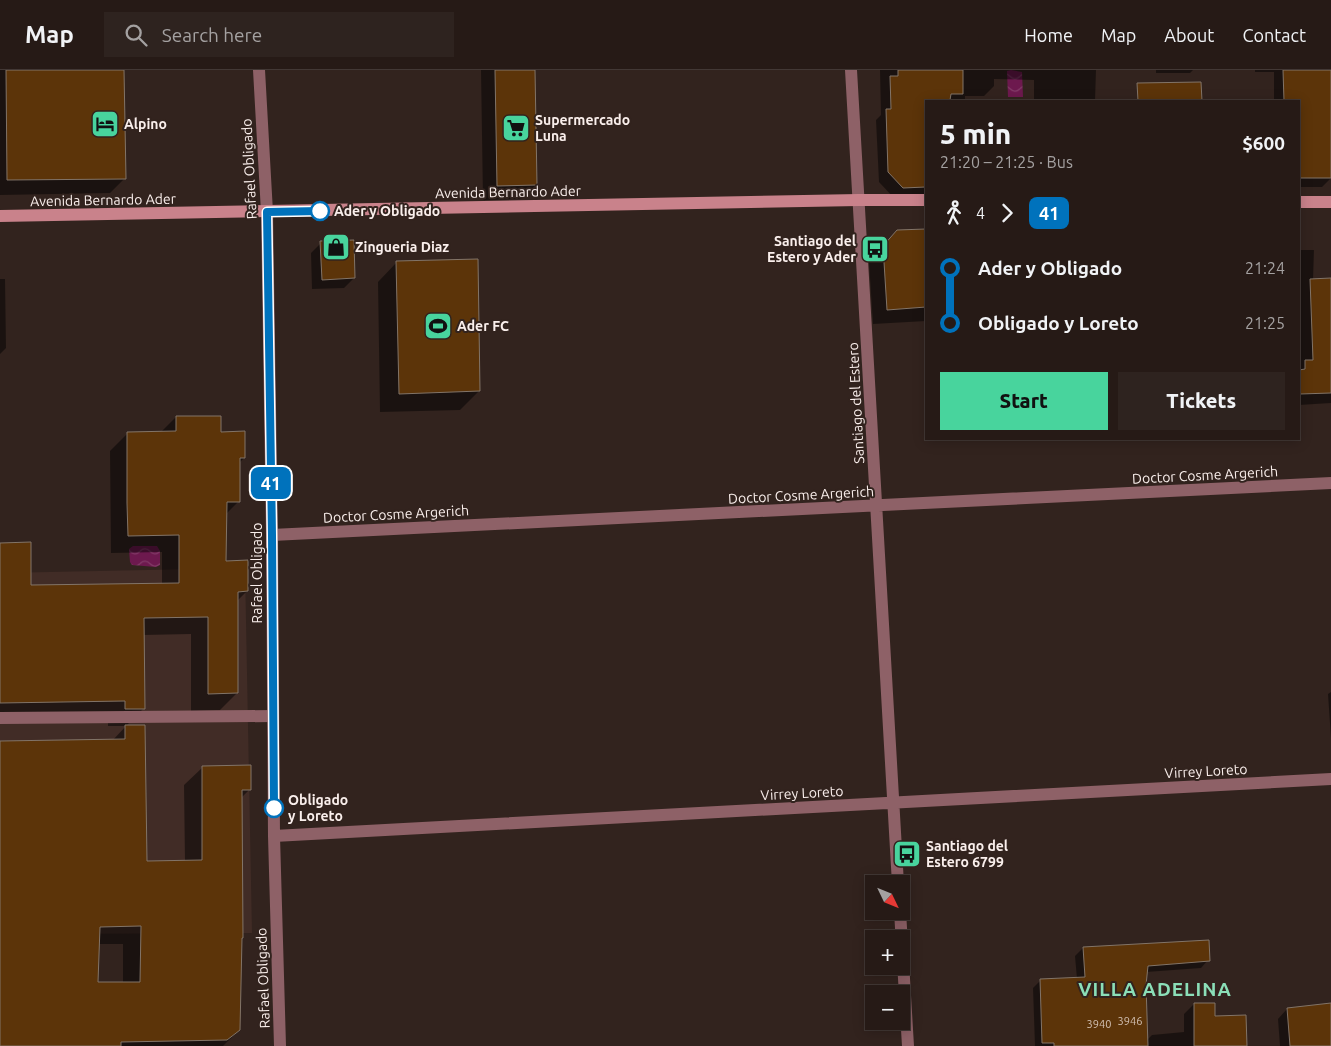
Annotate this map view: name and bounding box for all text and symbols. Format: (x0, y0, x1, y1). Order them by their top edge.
search box (104, 12, 454, 57)
text: Map (25, 21, 74, 48)
icon: search (122, 21, 150, 49)
text: Search here (162, 24, 262, 46)
text: Home (1024, 25, 1073, 45)
text: Map (1101, 25, 1136, 45)
text: About (1164, 25, 1214, 45)
text: Contact (1242, 25, 1306, 45)
hotel icon: Alpino (90, 109, 120, 139)
place label: Supermercado Luna (535, 112, 630, 144)
supermarket icon: Supermercado Luna (501, 113, 531, 143)
place label: Alpino (124, 116, 167, 132)
street label: Rafael Obligado (238, 118, 260, 220)
text: 5 min (940, 118, 1011, 149)
text: $600 (1242, 132, 1285, 154)
text: 21:20 – 21:25 · Bus (940, 153, 1073, 171)
street label: Avenida Bernardo Ader (435, 183, 582, 201)
street label: Avenida Bernardo Ader (30, 191, 177, 209)
icon: walk (940, 199, 968, 227)
icon: forward (993, 199, 1021, 227)
marker: Ader y Obligado (310, 201, 330, 221)
place label: Ader y Obligado (334, 203, 440, 219)
text: 41 (1039, 203, 1059, 223)
text: 4 (976, 204, 985, 222)
shop icon: Zingueria Diaz (321, 232, 351, 262)
place label: Santiago del Estero y Ader (767, 233, 856, 265)
bus stop icon: Santiago del Estero y Ader (860, 234, 890, 264)
place label: Zingueria Diaz (355, 239, 449, 255)
text: Ader y Obligado (978, 257, 1122, 279)
text: 21:24 (1245, 259, 1285, 277)
sports icon: Ader FC (423, 311, 453, 341)
text: Obligado y Loreto (978, 312, 1139, 334)
text: 21:25 (1245, 314, 1285, 332)
place label: Ader FC (457, 318, 509, 334)
street label: Santiago del Estero (845, 342, 867, 464)
button: Start (940, 372, 1108, 430)
button: Tickets (1118, 372, 1285, 430)
street label: Doctor Cosme Argerich (1132, 463, 1278, 487)
line badge: 41 (248, 467, 294, 499)
text: 41 (261, 473, 281, 493)
street label: Doctor Cosme Argerich (728, 483, 874, 507)
street label: Doctor Cosme Argerich (323, 502, 469, 526)
street label: Rafael Obligado (249, 523, 265, 623)
street label: Virrey Loreto (1164, 761, 1248, 781)
street label: Virrey Loreto (760, 783, 844, 803)
place label: Obligado y Loreto (288, 792, 348, 824)
marker: Obligado y Loreto (264, 798, 284, 818)
place label: Santiago del Estero 6799 (926, 838, 1008, 870)
bus stop icon: Santiago del Estero 6799 (892, 839, 922, 869)
north arrow (865, 875, 910, 920)
map controls (865, 875, 910, 1030)
street label: Rafael Obligado (253, 927, 273, 1029)
button: + (865, 930, 910, 975)
district label: VILLA ADELINA (1078, 978, 1232, 1000)
button: − (865, 985, 910, 1030)
house number: 3946 (1118, 1015, 1142, 1027)
house number: 3940 (1087, 1018, 1111, 1030)

